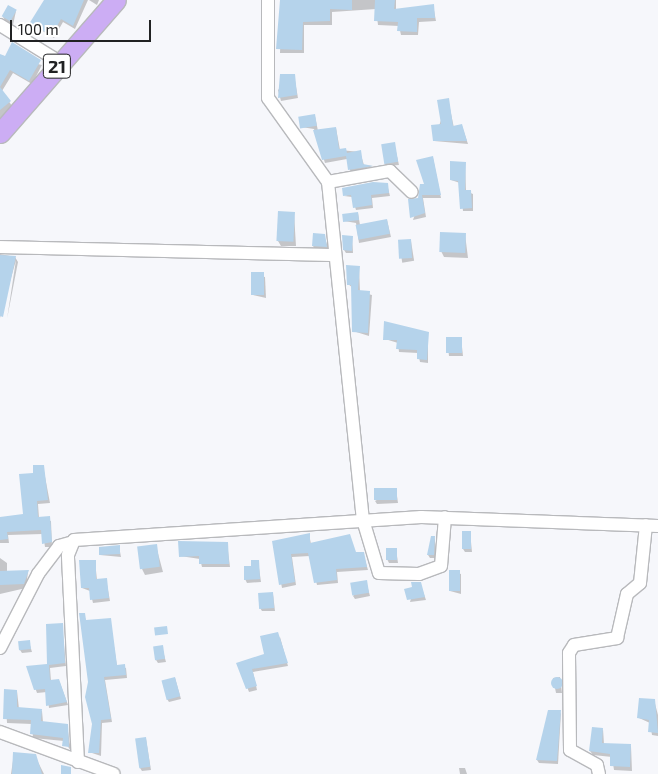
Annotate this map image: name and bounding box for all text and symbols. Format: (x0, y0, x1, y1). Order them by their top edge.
scale bar (12, 10, 154, 42)
text: 100 m (18, 20, 59, 38)
road number: 21 (42, 50, 72, 82)

